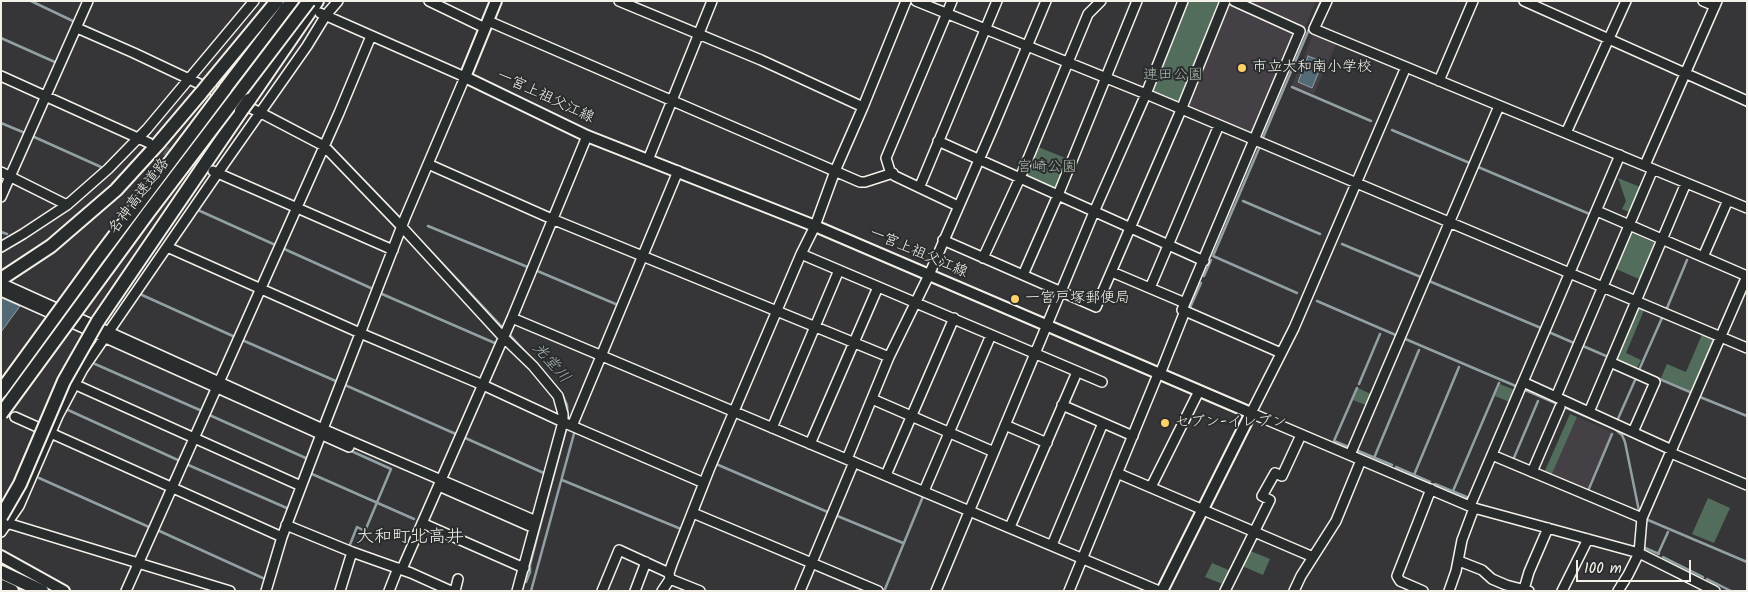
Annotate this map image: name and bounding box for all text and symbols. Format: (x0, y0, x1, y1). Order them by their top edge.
place label: 市立大和南小学校 (1252, 59, 1372, 77)
marker: 市立大和南小学校 (1236, 62, 1248, 74)
park label: 連田公園 (1143, 67, 1203, 85)
street label: 一宮上祖父江線 (494, 68, 596, 128)
street label: 名神高速道路 (106, 156, 174, 238)
park label: 宮崎公園 (1017, 159, 1077, 177)
street label: 一宮上祖父江線 (866, 225, 970, 283)
place label: 一宮戸塚郵便局 (1025, 290, 1130, 308)
marker: 一宮戸塚郵便局 (1009, 293, 1021, 305)
water label: 光堂川 (527, 340, 573, 388)
place label: セブン-イレブン (1175, 414, 1287, 432)
marker: セブン-イレブン (1159, 417, 1171, 429)
district label: 大和町北高井 (356, 528, 464, 550)
scale bar (1578, 550, 1693, 582)
text: 100 m (1584, 557, 1622, 581)

